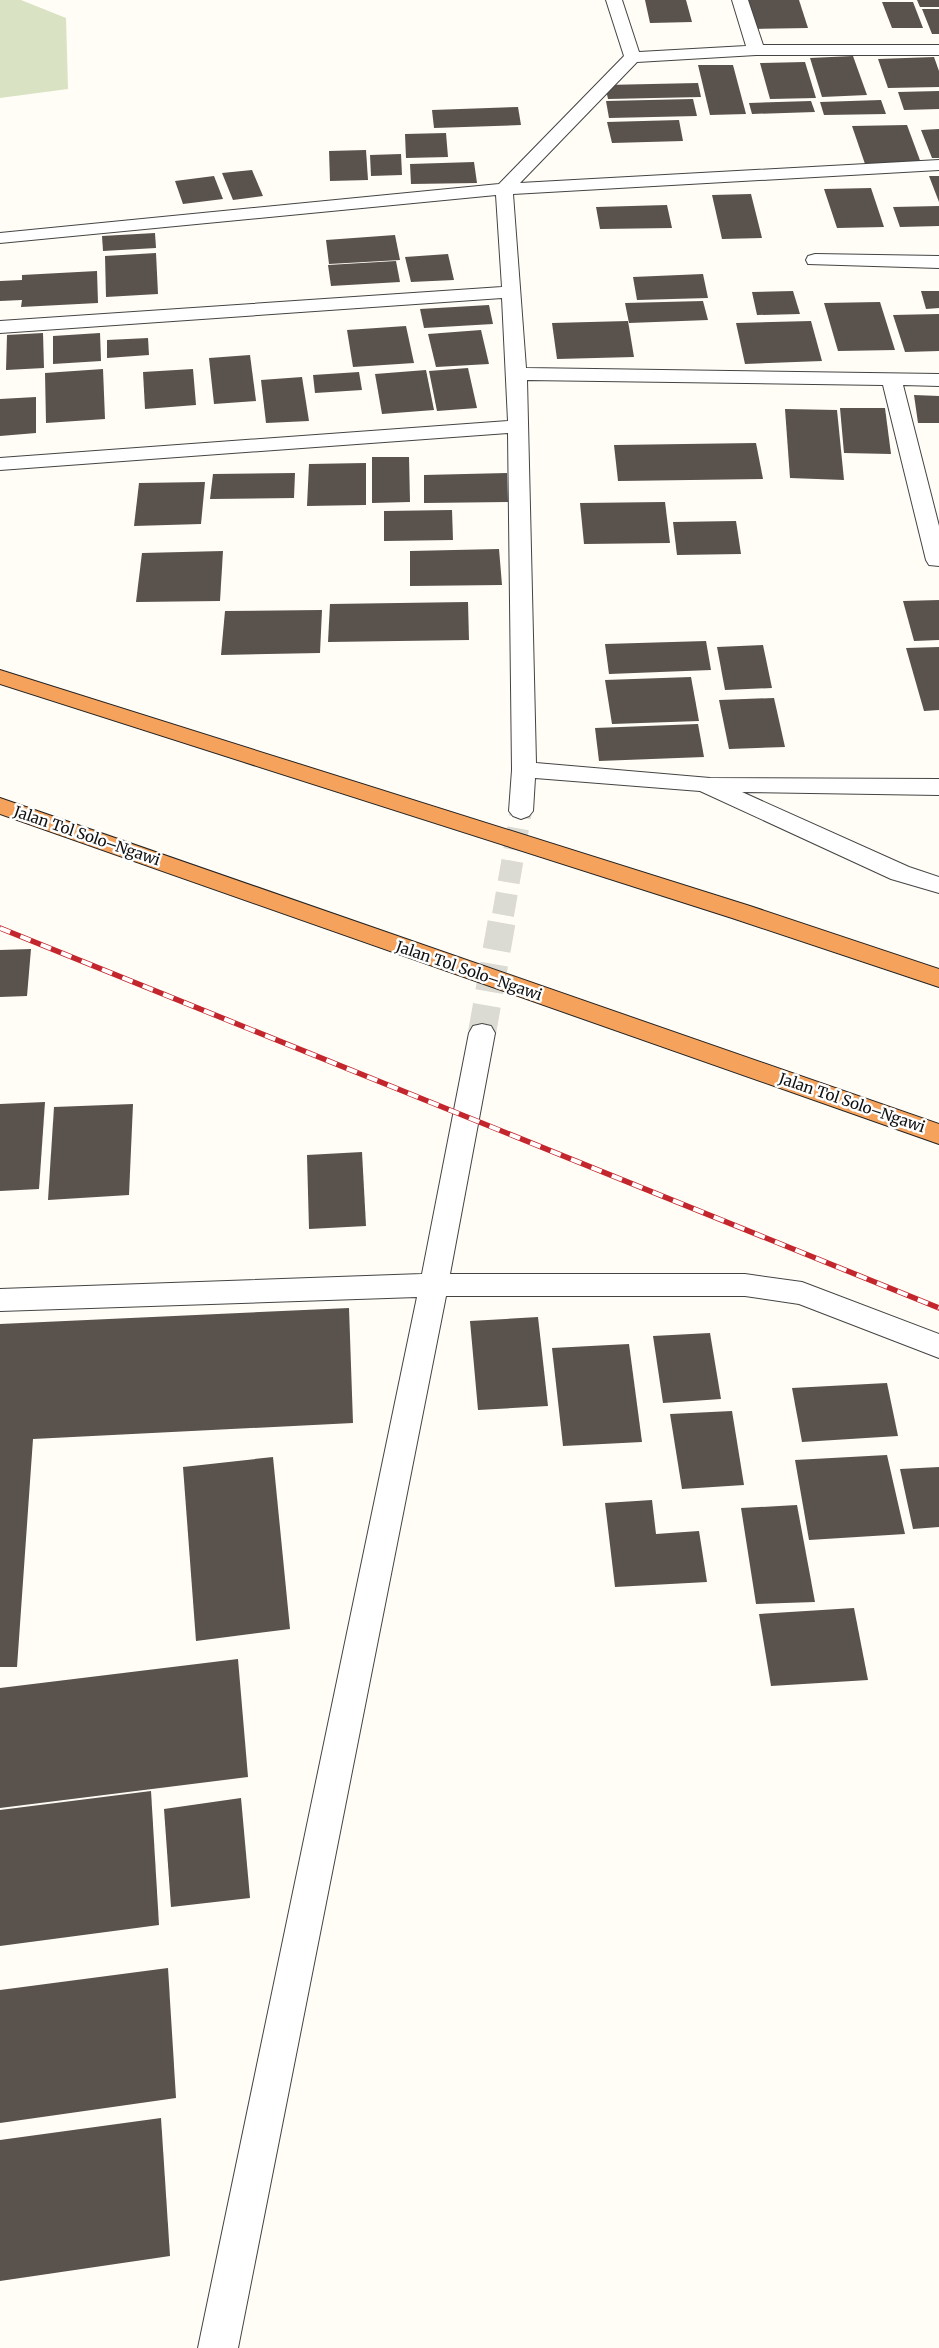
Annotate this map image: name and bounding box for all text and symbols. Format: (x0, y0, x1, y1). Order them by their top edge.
street label: Jalan Tol Solo–Ngawi (11, 801, 163, 870)
street label: Jalan Tol Solo–Ngawi (393, 936, 545, 1005)
street label: Jalan Tol Solo–Ngawi (776, 1068, 928, 1137)

